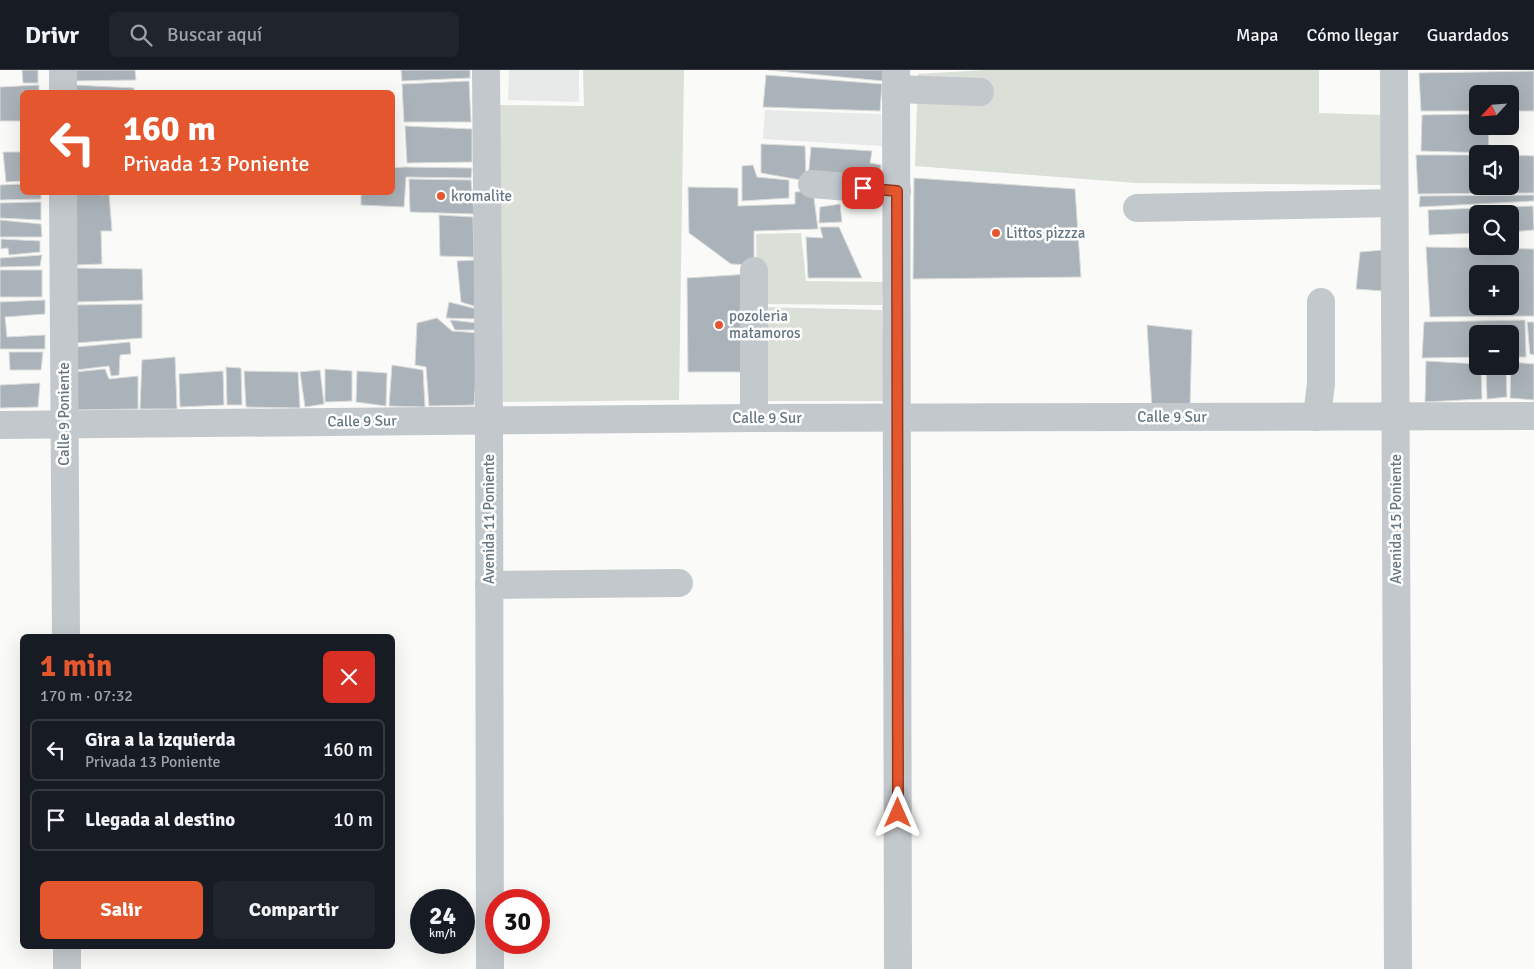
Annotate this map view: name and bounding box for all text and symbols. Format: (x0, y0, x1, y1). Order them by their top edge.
search box (109, 12, 459, 57)
text: Drivr (25, 20, 79, 50)
icon: search (127, 21, 155, 49)
text: Buscar aquí (167, 23, 262, 47)
text: Mapa (1236, 24, 1278, 46)
text: Cómo llegar (1306, 24, 1399, 46)
text: Guardados (1427, 24, 1509, 46)
north arrow (1469, 85, 1519, 135)
map controls (1469, 85, 1519, 375)
text: 160 m (123, 107, 216, 150)
icon: left (40, 110, 105, 175)
button: sound (1469, 145, 1519, 195)
text: Privada 13 Poniente (123, 150, 309, 177)
pin (842, 167, 884, 209)
icon: arrive (849, 174, 877, 202)
place label: kromalite (451, 187, 512, 205)
marker: kromalite (435, 190, 447, 202)
button: search (1469, 205, 1519, 255)
place label: Littos pizzza (1006, 224, 1085, 242)
marker: Littos pizzza (990, 227, 1002, 239)
button: + (1469, 265, 1519, 315)
place label: pozoleria matamoros (729, 307, 801, 342)
marker: pozoleria matamoros (713, 319, 725, 331)
button: − (1469, 325, 1519, 375)
street label: Calle 9 Poniente (55, 362, 73, 466)
street label: Calle 9 Sur (1137, 408, 1207, 426)
street label: Calle 9 Sur (732, 409, 802, 427)
street label: Calle 9 Sur (327, 411, 397, 431)
street label: Avenida 11 Poniente (480, 454, 498, 584)
street label: Avenida 15 Poniente (1387, 454, 1405, 584)
text: 1 min (40, 648, 112, 685)
button: close (323, 651, 375, 703)
text: 170 m · 07:32 (40, 686, 133, 706)
text: Gira a la izquierda (85, 728, 235, 752)
icon: left (42, 736, 70, 764)
text: 160 m (323, 738, 373, 762)
text: Privada 13 Poniente (85, 752, 221, 772)
position arrow (871, 786, 923, 838)
icon: arrive (42, 806, 70, 834)
text: Llegada al destino (85, 808, 235, 832)
text: 10 m (333, 808, 373, 832)
button: Salir (40, 881, 203, 939)
button: Compartir (213, 881, 375, 939)
speed limit sign: 30 (485, 889, 550, 954)
text: 24 (429, 900, 456, 931)
text: km/h (429, 926, 456, 941)

